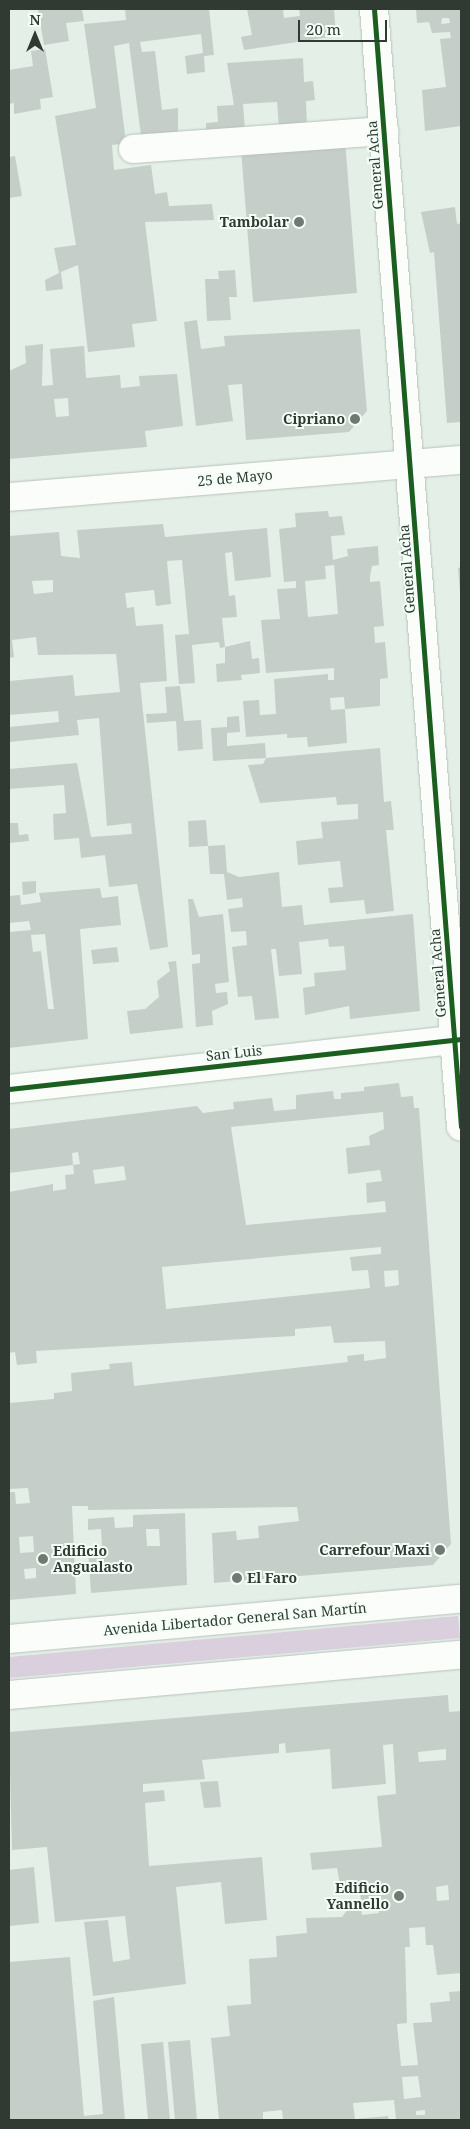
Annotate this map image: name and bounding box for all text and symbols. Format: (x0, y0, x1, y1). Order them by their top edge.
north arrow (10, 10, 60, 60)
text: N (29, 10, 41, 29)
scale bar (300, 10, 389, 42)
text: 20 m (306, 19, 341, 39)
street label: General Acha (364, 120, 386, 210)
place label: Tambolar (220, 214, 289, 230)
marker: Tambolar (293, 216, 305, 228)
place label: Cipriano (283, 411, 345, 427)
marker: Cipriano (349, 413, 361, 425)
street label: 25 de Mayo (197, 466, 273, 490)
street label: General Acha (396, 524, 418, 614)
street label: General Acha (427, 928, 449, 1018)
street label: San Luis (205, 1042, 263, 1064)
place label: Carrefour Maxi (319, 1542, 430, 1558)
place label: Edificio Angualasto (53, 1543, 133, 1575)
marker: Carrefour Maxi (434, 1544, 446, 1556)
marker: Edificio Angualasto (37, 1553, 49, 1565)
place label: El Faro (247, 1570, 297, 1586)
marker: El Faro (231, 1572, 243, 1584)
street label: Avenida Libertador General San Martín (103, 1599, 367, 1639)
place label: Edificio Yannello (327, 1880, 389, 1912)
marker: Edificio Yannello (393, 1890, 405, 1902)

